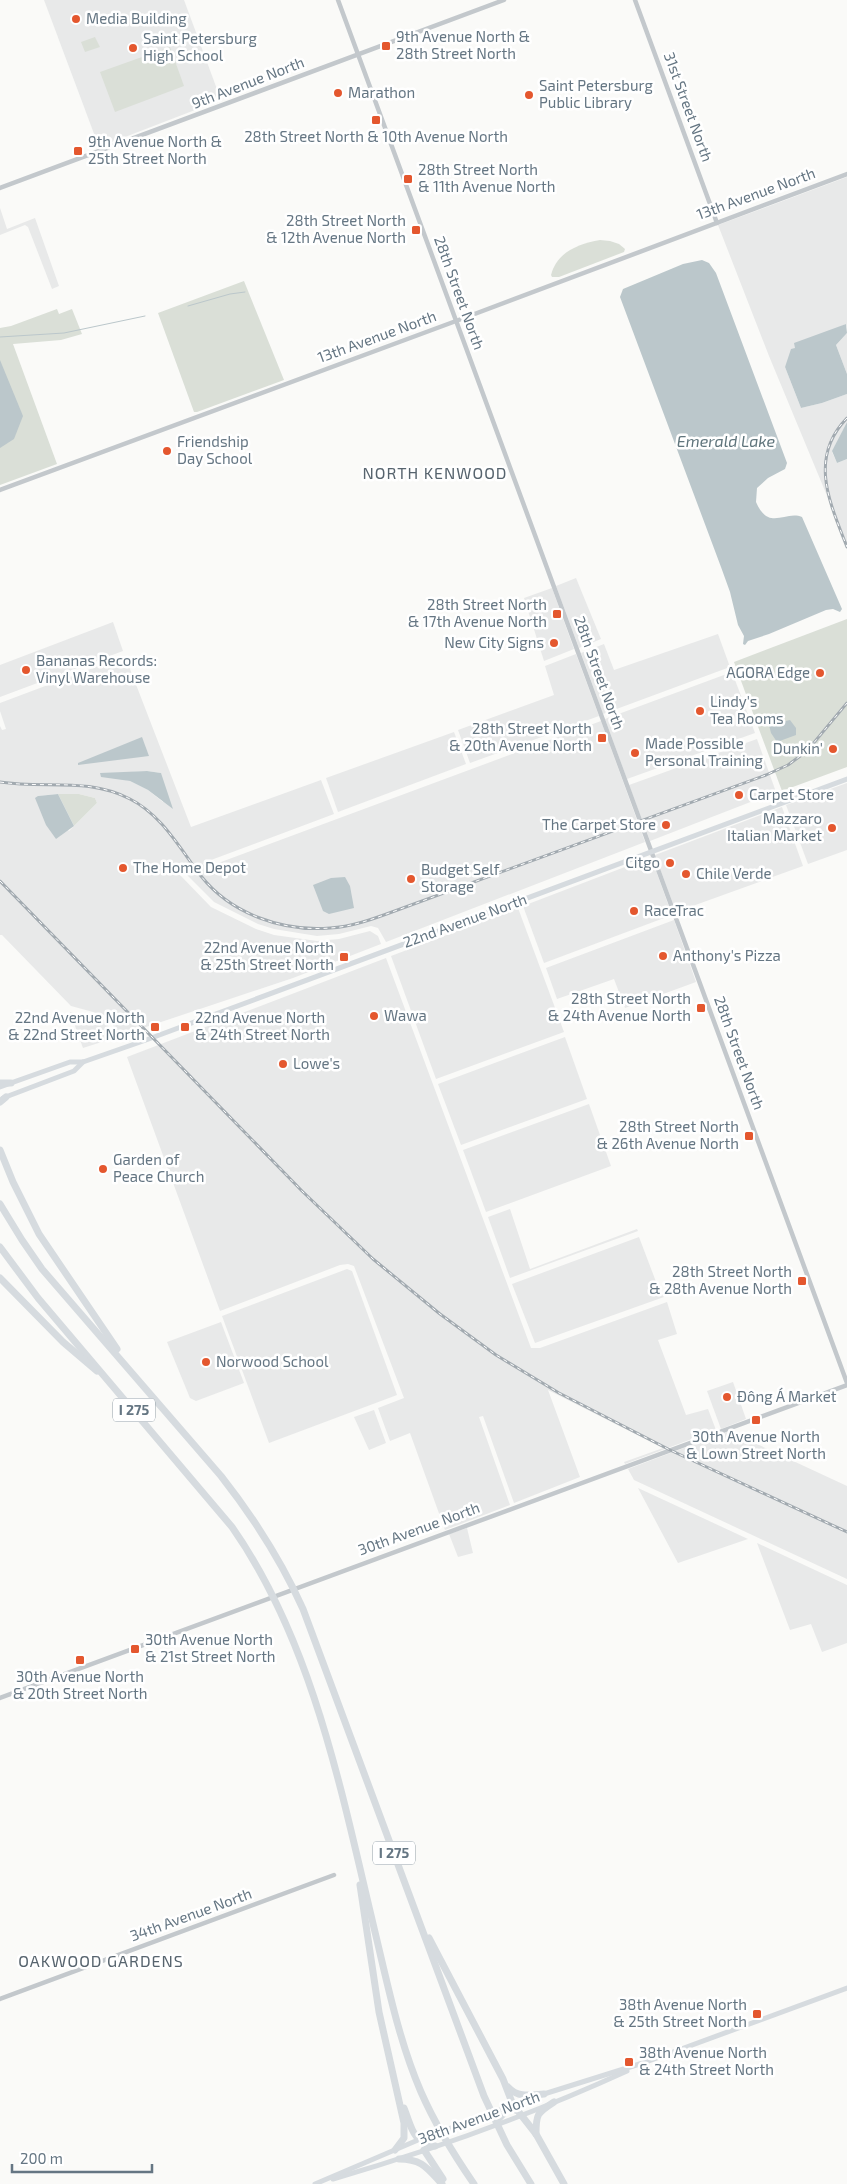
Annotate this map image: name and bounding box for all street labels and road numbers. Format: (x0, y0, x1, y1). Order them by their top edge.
street label: 31st Street North (661, 49, 717, 164)
street label: 9th Avenue North (189, 52, 306, 112)
street label: 13th Avenue North (694, 163, 817, 223)
street label: 28th Street North (431, 233, 489, 352)
street label: 13th Avenue North (315, 306, 438, 366)
street label: 28th Street North (571, 613, 629, 732)
street label: 22nd Avenue North (400, 889, 529, 951)
street label: 28th Street North (711, 993, 769, 1112)
road number: I 275 (113, 1398, 155, 1422)
street label: 30th Avenue North (355, 1498, 482, 1558)
road number: I 275 (373, 1842, 415, 1865)
street label: 34th Avenue North (127, 1884, 254, 1944)
street label: 38th Avenue North (415, 2087, 542, 2147)

